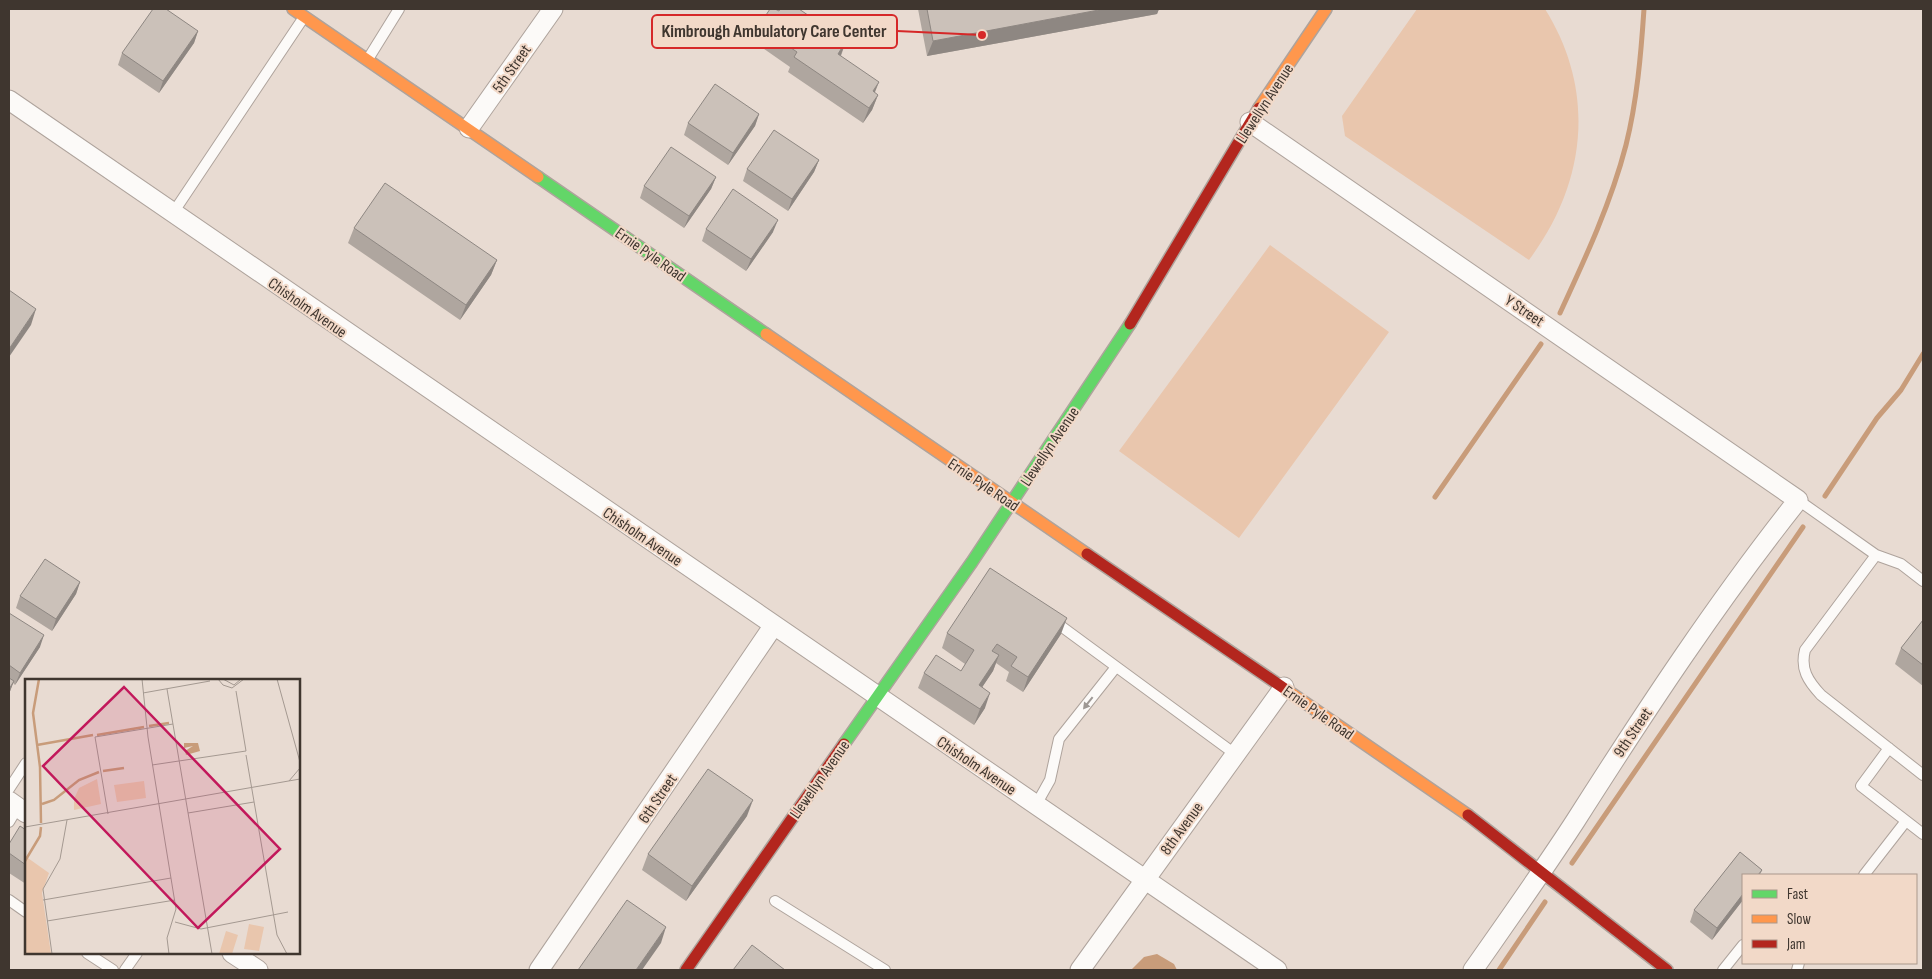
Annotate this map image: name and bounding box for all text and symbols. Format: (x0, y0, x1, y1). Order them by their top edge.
callout: Kimbrough Ambulatory Care Center (652, 15, 897, 48)
text: Kimbrough Ambulatory Care Center (661, 21, 887, 42)
street label: 5th Street (489, 41, 536, 97)
street label: Llewellyn Avenue (1232, 60, 1298, 147)
street label: Ernie Pyle Road (611, 224, 689, 286)
street label: Chisholm Avenue (264, 274, 350, 342)
street label: Y Street (1501, 291, 1547, 331)
street label: Llewellyn Avenue (1017, 404, 1084, 490)
street label: Ernie Pyle Road (944, 455, 1022, 516)
street label: Chisholm Avenue (599, 504, 685, 571)
inset map (25, 679, 300, 954)
street label: Ernie Pyle Road (1279, 682, 1357, 744)
one-way arrow (1082, 696, 1093, 709)
street label: 9th Street (1610, 705, 1657, 761)
street label: Chisholm Avenue (933, 733, 1019, 800)
street label: Llewellyn Avenue (786, 737, 854, 823)
street label: 6th Street (635, 771, 682, 827)
street label: 8th Avenue (1157, 799, 1208, 859)
legend (1742, 874, 1917, 964)
text: Fast (1787, 885, 1809, 904)
text: Slow (1787, 910, 1811, 929)
text: Jam (1786, 935, 1805, 954)

